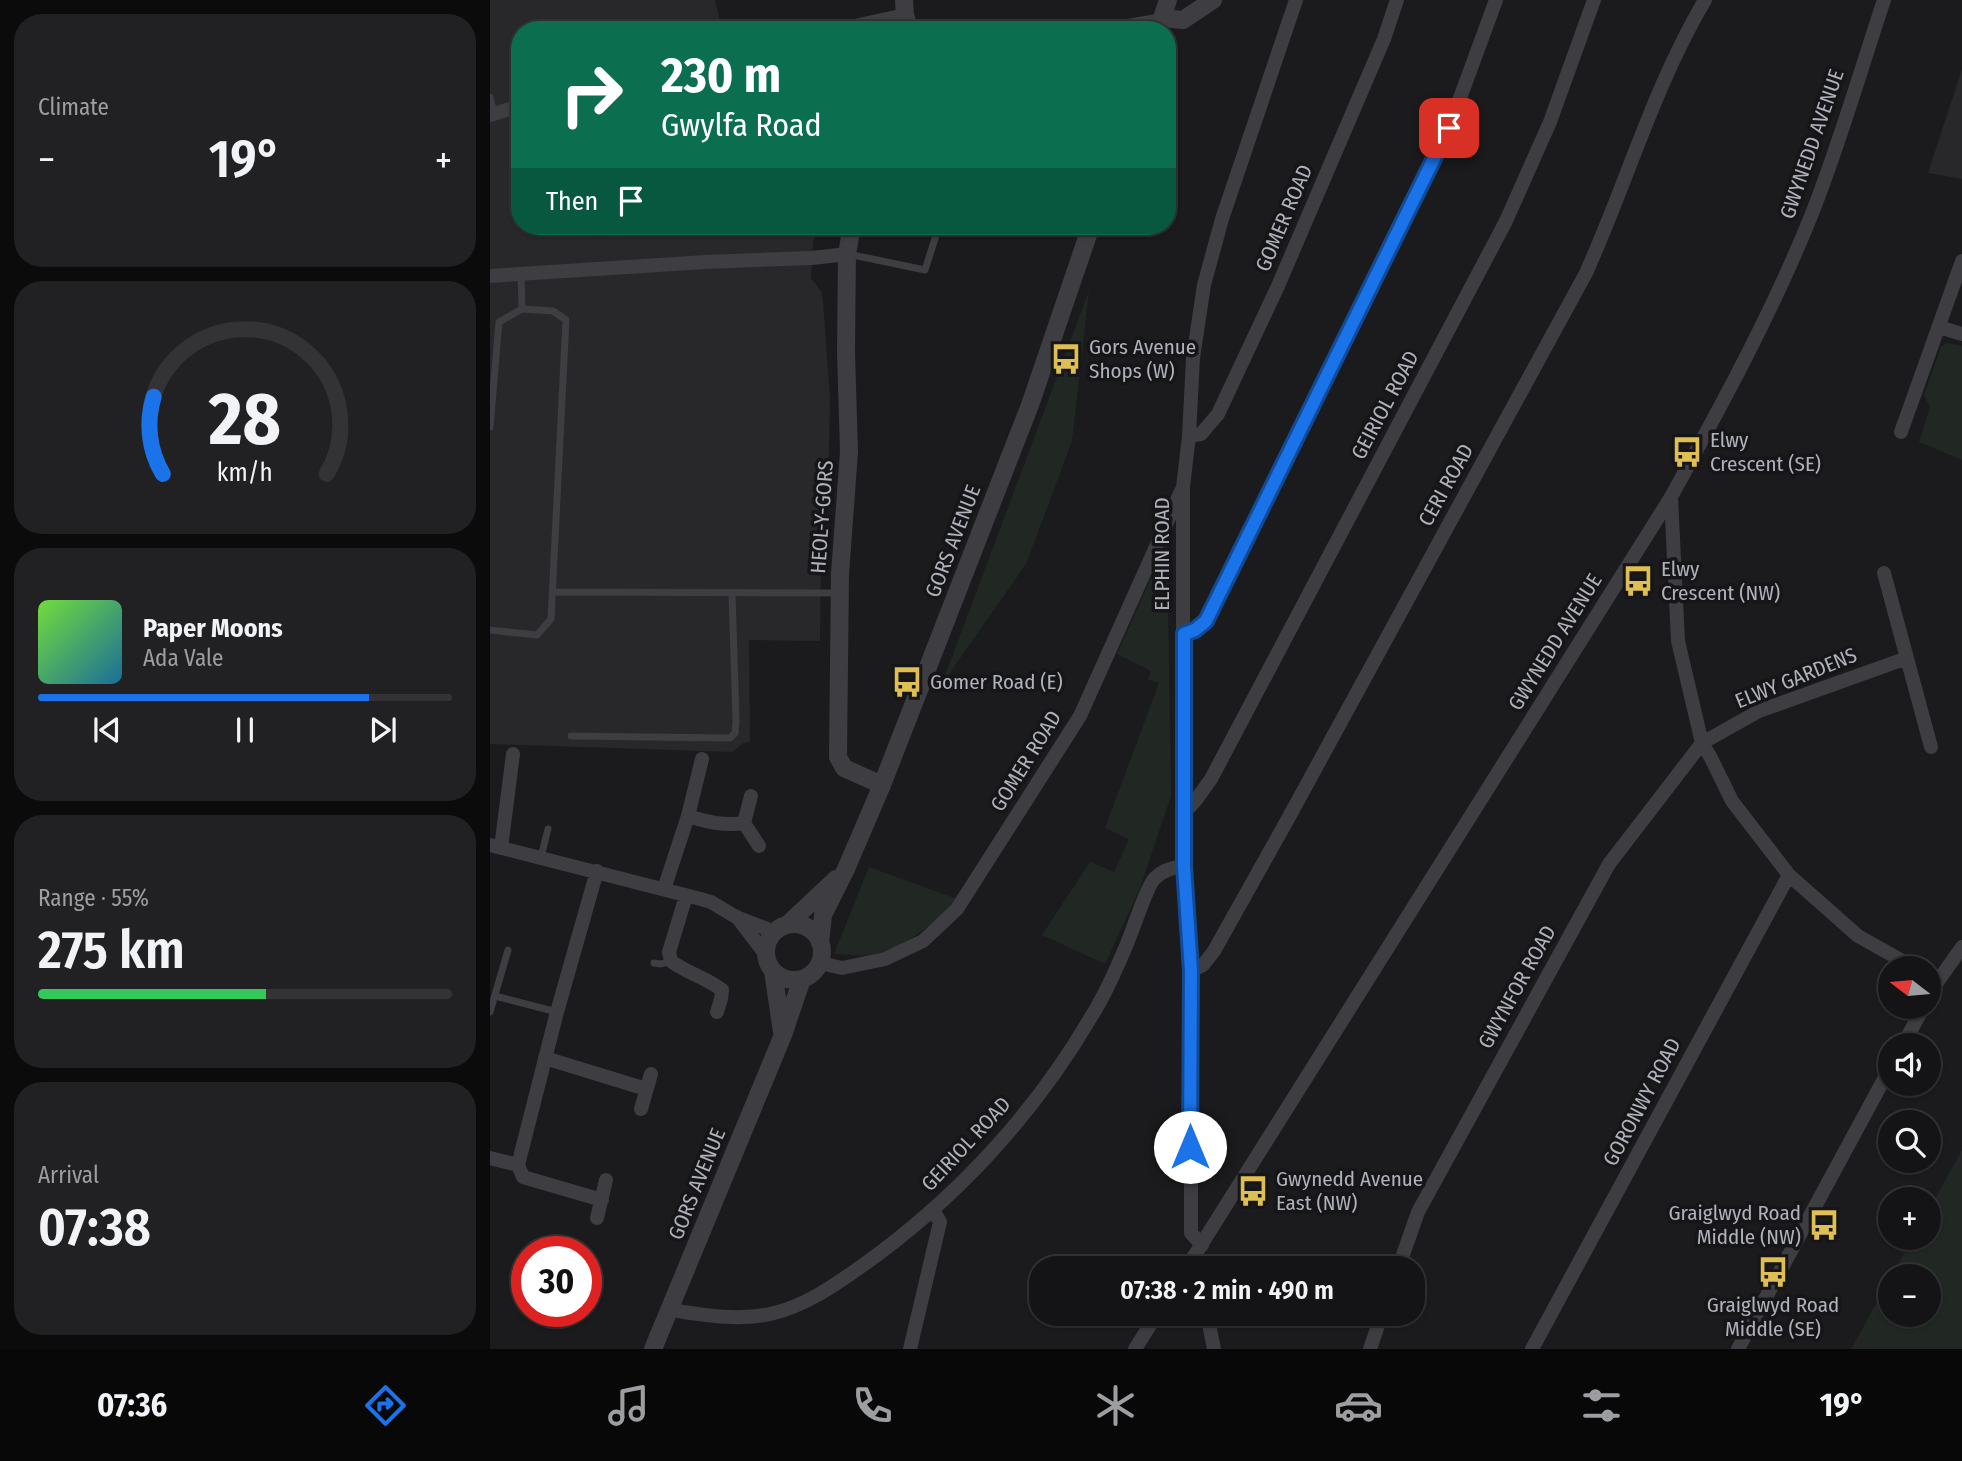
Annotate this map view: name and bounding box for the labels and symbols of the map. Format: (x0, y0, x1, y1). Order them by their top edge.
street label: GWYNEDD AVENUE (1774, 66, 1850, 222)
pin (1419, 98, 1479, 158)
street label: GOMER ROAD (1250, 161, 1318, 275)
place label: Gors Avenue Shops (W) (1089, 334, 1196, 384)
bus stop icon: Gors Avenue Shops (W) (1049, 342, 1083, 376)
street label: GEIRIOL ROAD (1346, 346, 1424, 464)
place label: Elwy Crescent (SE) (1710, 427, 1821, 477)
bus stop icon: Elwy Crescent (SE) (1670, 435, 1704, 469)
street label: CERI ROAD (1413, 439, 1479, 531)
street label: HEOL-Y-GORS (805, 460, 839, 574)
street label: GORS AVENUE (920, 481, 986, 601)
street label: ELPHIN ROAD (1149, 497, 1175, 611)
place label: Elwy Crescent (NW) (1661, 556, 1780, 606)
bus stop icon: Elwy Crescent (NW) (1621, 564, 1655, 598)
street label: GWYNEDD AVENUE (1503, 569, 1608, 715)
street label: ELWY GARDENS (1731, 642, 1861, 714)
bus stop icon: Gomer Road (E) (890, 665, 924, 699)
place label: Gomer Road (E) (930, 669, 1063, 695)
street label: GOMER ROAD (985, 706, 1067, 816)
street label: GWYNFOR ROAD (1472, 921, 1562, 1053)
north arrow (1878, 956, 1941, 1018)
street label: GORONWY ROAD (1597, 1034, 1687, 1170)
street label: GEIRIOL ROAD (916, 1092, 1016, 1196)
position arrow (1153, 1110, 1227, 1184)
street label: GORS AVENUE (663, 1124, 731, 1244)
place label: Gwynedd Avenue East (NW) (1276, 1166, 1423, 1216)
bus stop icon: Gwynedd Avenue East (NW) (1236, 1174, 1270, 1208)
place label: Graiglwyd Road Middle (NW) (1669, 1200, 1801, 1250)
bus stop icon: Graiglwyd Road Middle (NW) (1807, 1208, 1841, 1242)
speed limit sign: 30 (511, 1236, 602, 1327)
bus stop icon: Graiglwyd Road Middle (SE) (1756, 1255, 1790, 1289)
place label: Graiglwyd Road Middle (SE) (1707, 1292, 1839, 1342)

